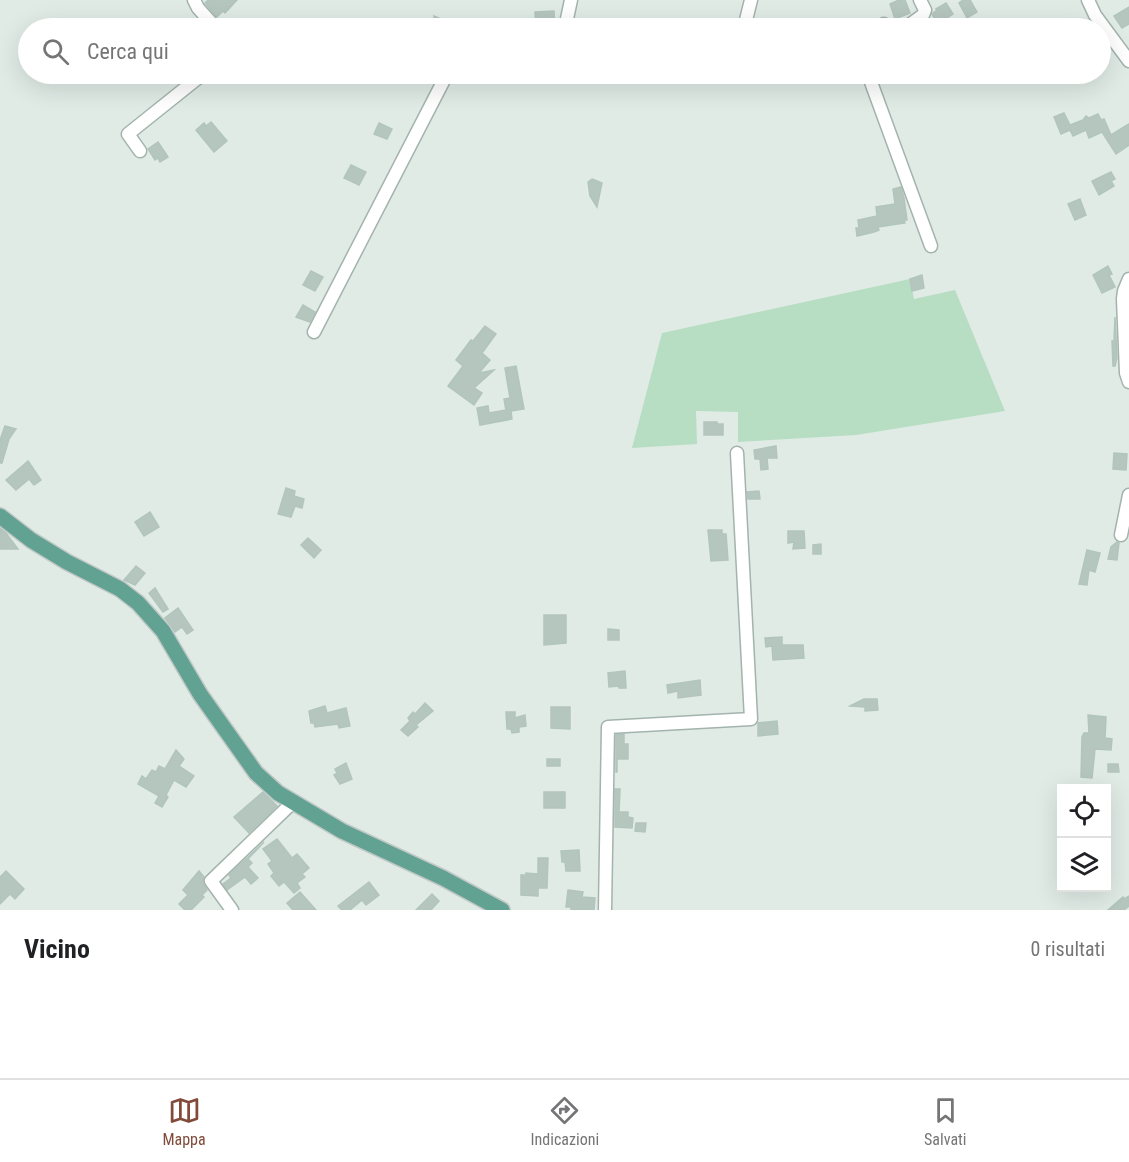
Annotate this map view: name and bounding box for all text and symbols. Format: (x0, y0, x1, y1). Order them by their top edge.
search box (18, 18, 1111, 84)
icon: search (39, 35, 72, 68)
text: Cerca qui (87, 39, 169, 64)
map controls (1057, 784, 1111, 892)
button: locate (1057, 784, 1111, 838)
button: layers (1057, 838, 1111, 892)
text: Vicino (24, 934, 90, 964)
text: 0 risultati (1030, 937, 1105, 961)
tab: Mappa (162, 1094, 206, 1149)
tab: Indicazioni (531, 1094, 599, 1149)
tab: Salvati (924, 1094, 967, 1149)

